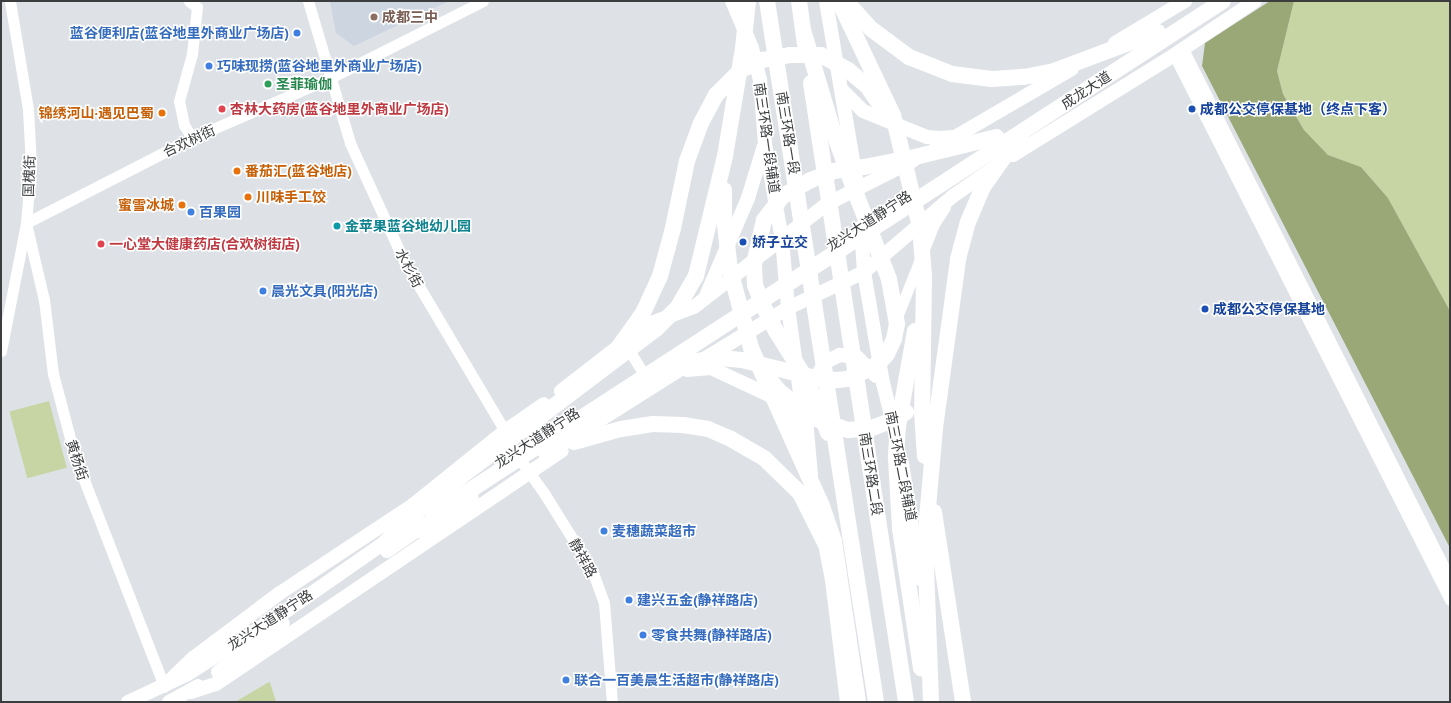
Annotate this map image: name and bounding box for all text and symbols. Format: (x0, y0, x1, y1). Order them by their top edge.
place label: 成都三中 (382, 9, 438, 25)
marker: 成都三中 (369, 12, 379, 22)
place label: 蓝谷便利店(蓝谷地里外商业广场店) (70, 25, 289, 41)
marker: 蓝谷便利店(蓝谷地里外商业广场店) (292, 28, 302, 38)
place label: 巧味现捞(蓝谷地里外商业广场店) (217, 58, 422, 74)
marker: 巧味现捞(蓝谷地里外商业广场店) (204, 61, 214, 71)
street label: 成龙大道 (1058, 68, 1114, 112)
place label: 圣菲瑜伽 (276, 76, 332, 92)
marker: 圣菲瑜伽 (263, 79, 273, 89)
street label: 南三环路一段辅道 (751, 81, 783, 195)
street label: 南三环路一段 (773, 90, 803, 176)
place label: 杏林大药房(蓝谷地里外商业广场店) (230, 101, 449, 117)
place label: 成都公交停保基地（终点下客） (1200, 101, 1396, 117)
marker: 杏林大药房(蓝谷地里外商业广场店) (217, 104, 227, 114)
marker: 成都公交停保基地（终点下客） (1187, 104, 1197, 114)
place label: 锦绣河山·遇见巴蜀 (38, 105, 154, 121)
marker: 锦绣河山·遇见巴蜀 (157, 108, 167, 118)
street label: 合欢树街 (160, 122, 218, 160)
street label: 国槐街 (20, 155, 38, 197)
place label: 番茄汇(蓝谷地店) (245, 163, 352, 179)
marker: 番茄汇(蓝谷地店) (232, 166, 242, 176)
street label: 龙兴大道静宁路 (823, 187, 915, 255)
place label: 川味手工饺 (256, 189, 326, 205)
marker: 川味手工饺 (243, 192, 253, 202)
place label: 蜜雪冰城 (118, 197, 174, 213)
marker: 蜜雪冰城 (177, 200, 187, 210)
place label: 百果园 (199, 204, 241, 220)
marker: 百果园 (186, 207, 196, 217)
place label: 金苹果蓝谷地幼儿园 (345, 218, 471, 234)
marker: 金苹果蓝谷地幼儿园 (332, 221, 342, 231)
place label: 娇子立交 (752, 234, 808, 250)
place label: 一心堂大健康药店(合欢树街店) (109, 236, 300, 252)
marker: 娇子立交 (737, 236, 749, 248)
marker: 一心堂大健康药店(合欢树街店) (96, 239, 106, 249)
street label: 水杉街 (392, 246, 426, 290)
place label: 晨光文具(阳光店) (271, 283, 378, 299)
marker: 晨光文具(阳光店) (258, 286, 268, 296)
place label: 成都公交停保基地 (1213, 301, 1325, 317)
marker: 成都公交停保基地 (1200, 304, 1210, 314)
street label: 龙兴大道静宁路 (491, 404, 583, 472)
street label: 南三环路二段辅道 (882, 409, 920, 523)
street label: 南三环路二段 (856, 431, 886, 517)
street label: 黄杨街 (63, 437, 91, 483)
place label: 麦穗蔬菜超市 (612, 523, 696, 539)
marker: 麦穗蔬菜超市 (599, 526, 609, 536)
street label: 静祥路 (565, 536, 601, 580)
street label: 龙兴大道静宁路 (224, 586, 316, 654)
place label: 建兴五金(静祥路店) (637, 592, 758, 608)
marker: 建兴五金(静祥路店) (624, 595, 634, 605)
place label: 零食共舞(静祥路店) (651, 627, 772, 643)
marker: 零食共舞(静祥路店) (638, 630, 648, 640)
place label: 联合一百美晨生活超市(静祥路店) (574, 672, 779, 688)
marker: 联合一百美晨生活超市(静祥路店) (561, 675, 571, 685)

